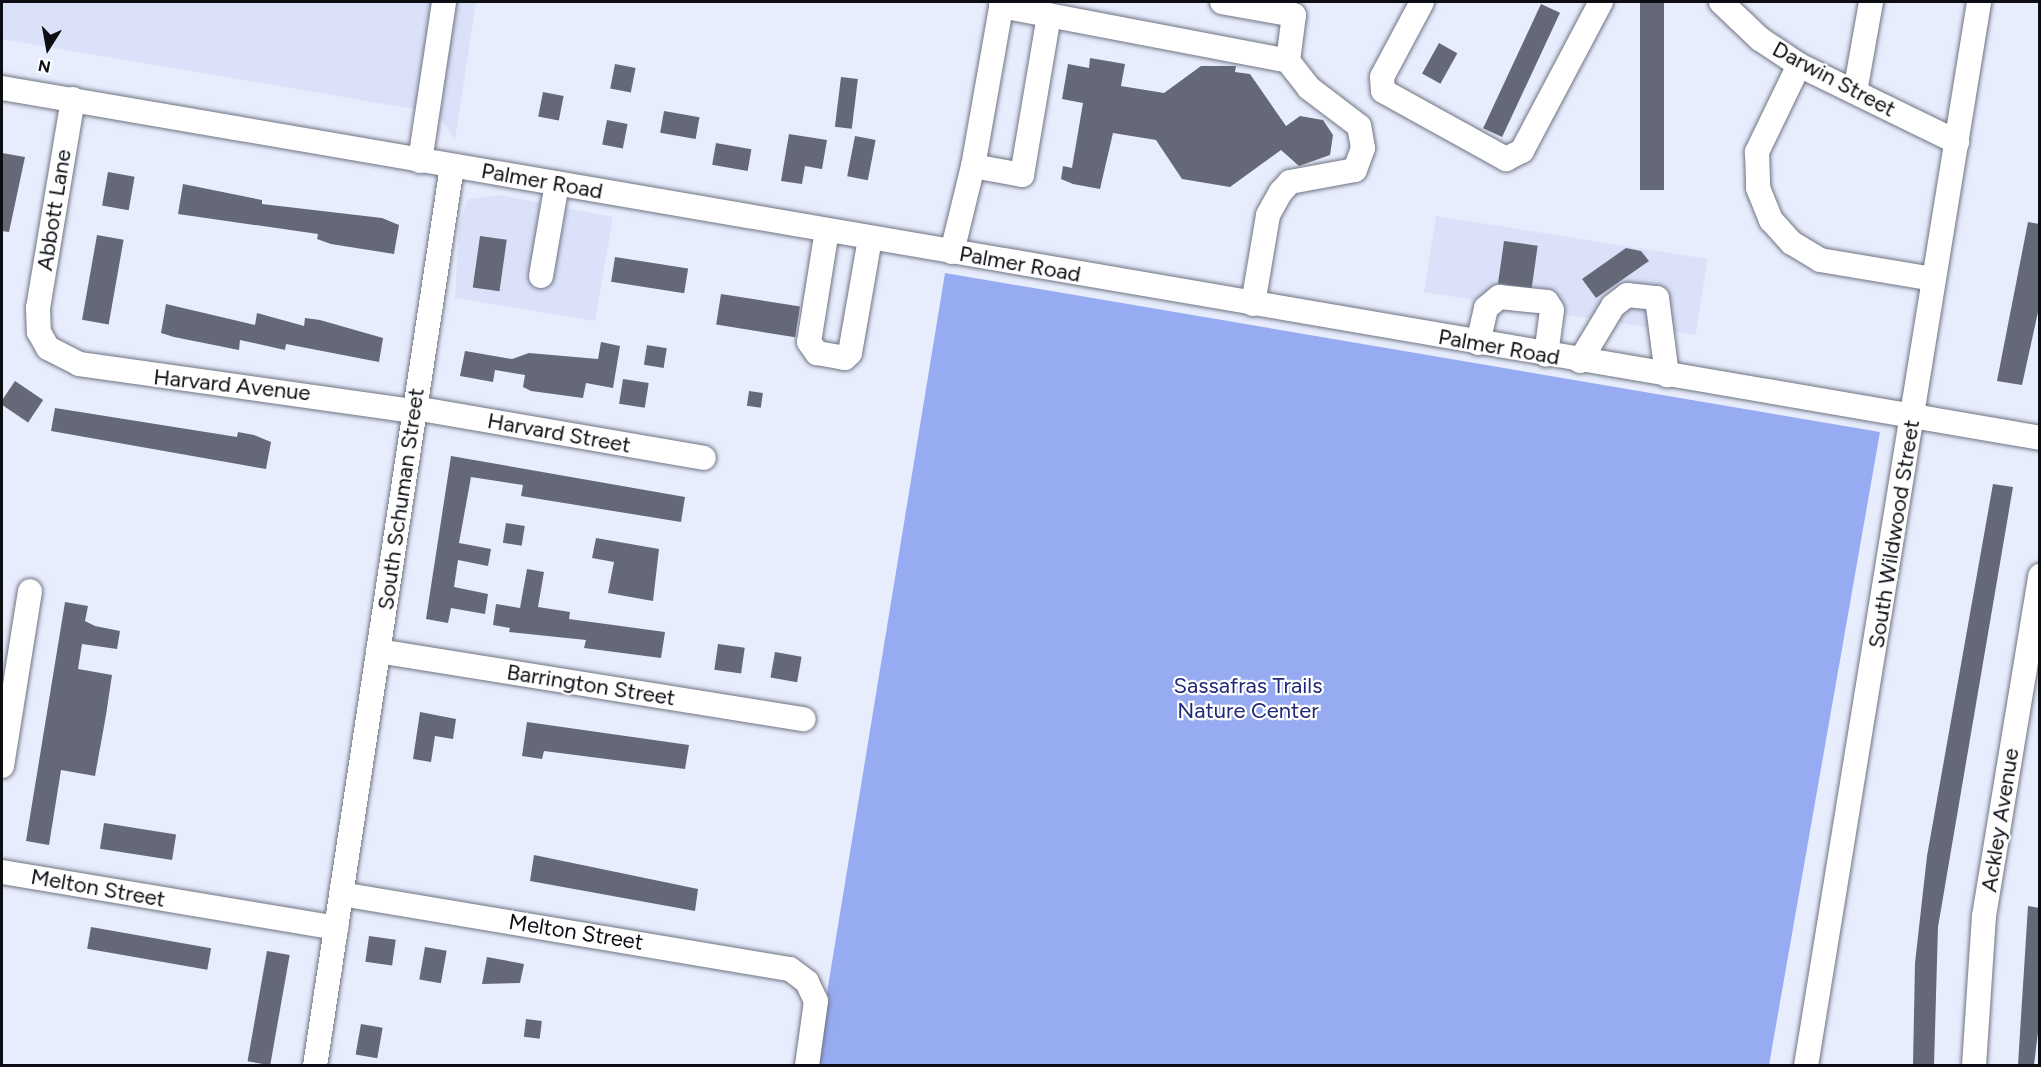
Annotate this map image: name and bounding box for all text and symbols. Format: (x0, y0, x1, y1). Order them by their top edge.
north arrow (18, 18, 78, 78)
street label: Darwin Street (1768, 36, 1900, 122)
text: N (37, 56, 52, 77)
street label: Abbott Lane (31, 147, 77, 273)
street label: Palmer Road (479, 157, 605, 205)
street label: Palmer Road (957, 240, 1083, 288)
street label: Palmer Road (1436, 323, 1562, 371)
street label: Harvard Avenue (152, 364, 312, 406)
street label: South Schuman Street (372, 386, 430, 612)
street label: Harvard Street (485, 407, 633, 459)
street label: South Wildwood Street (1863, 418, 1925, 650)
street label: Barrington Street (505, 659, 677, 711)
park label: Sassafras Trails Nature Center (1174, 672, 1322, 724)
street label: Ackley Avenue (1976, 746, 2024, 894)
street label: Melton Street (29, 863, 167, 913)
street label: Melton Street (507, 908, 645, 956)

